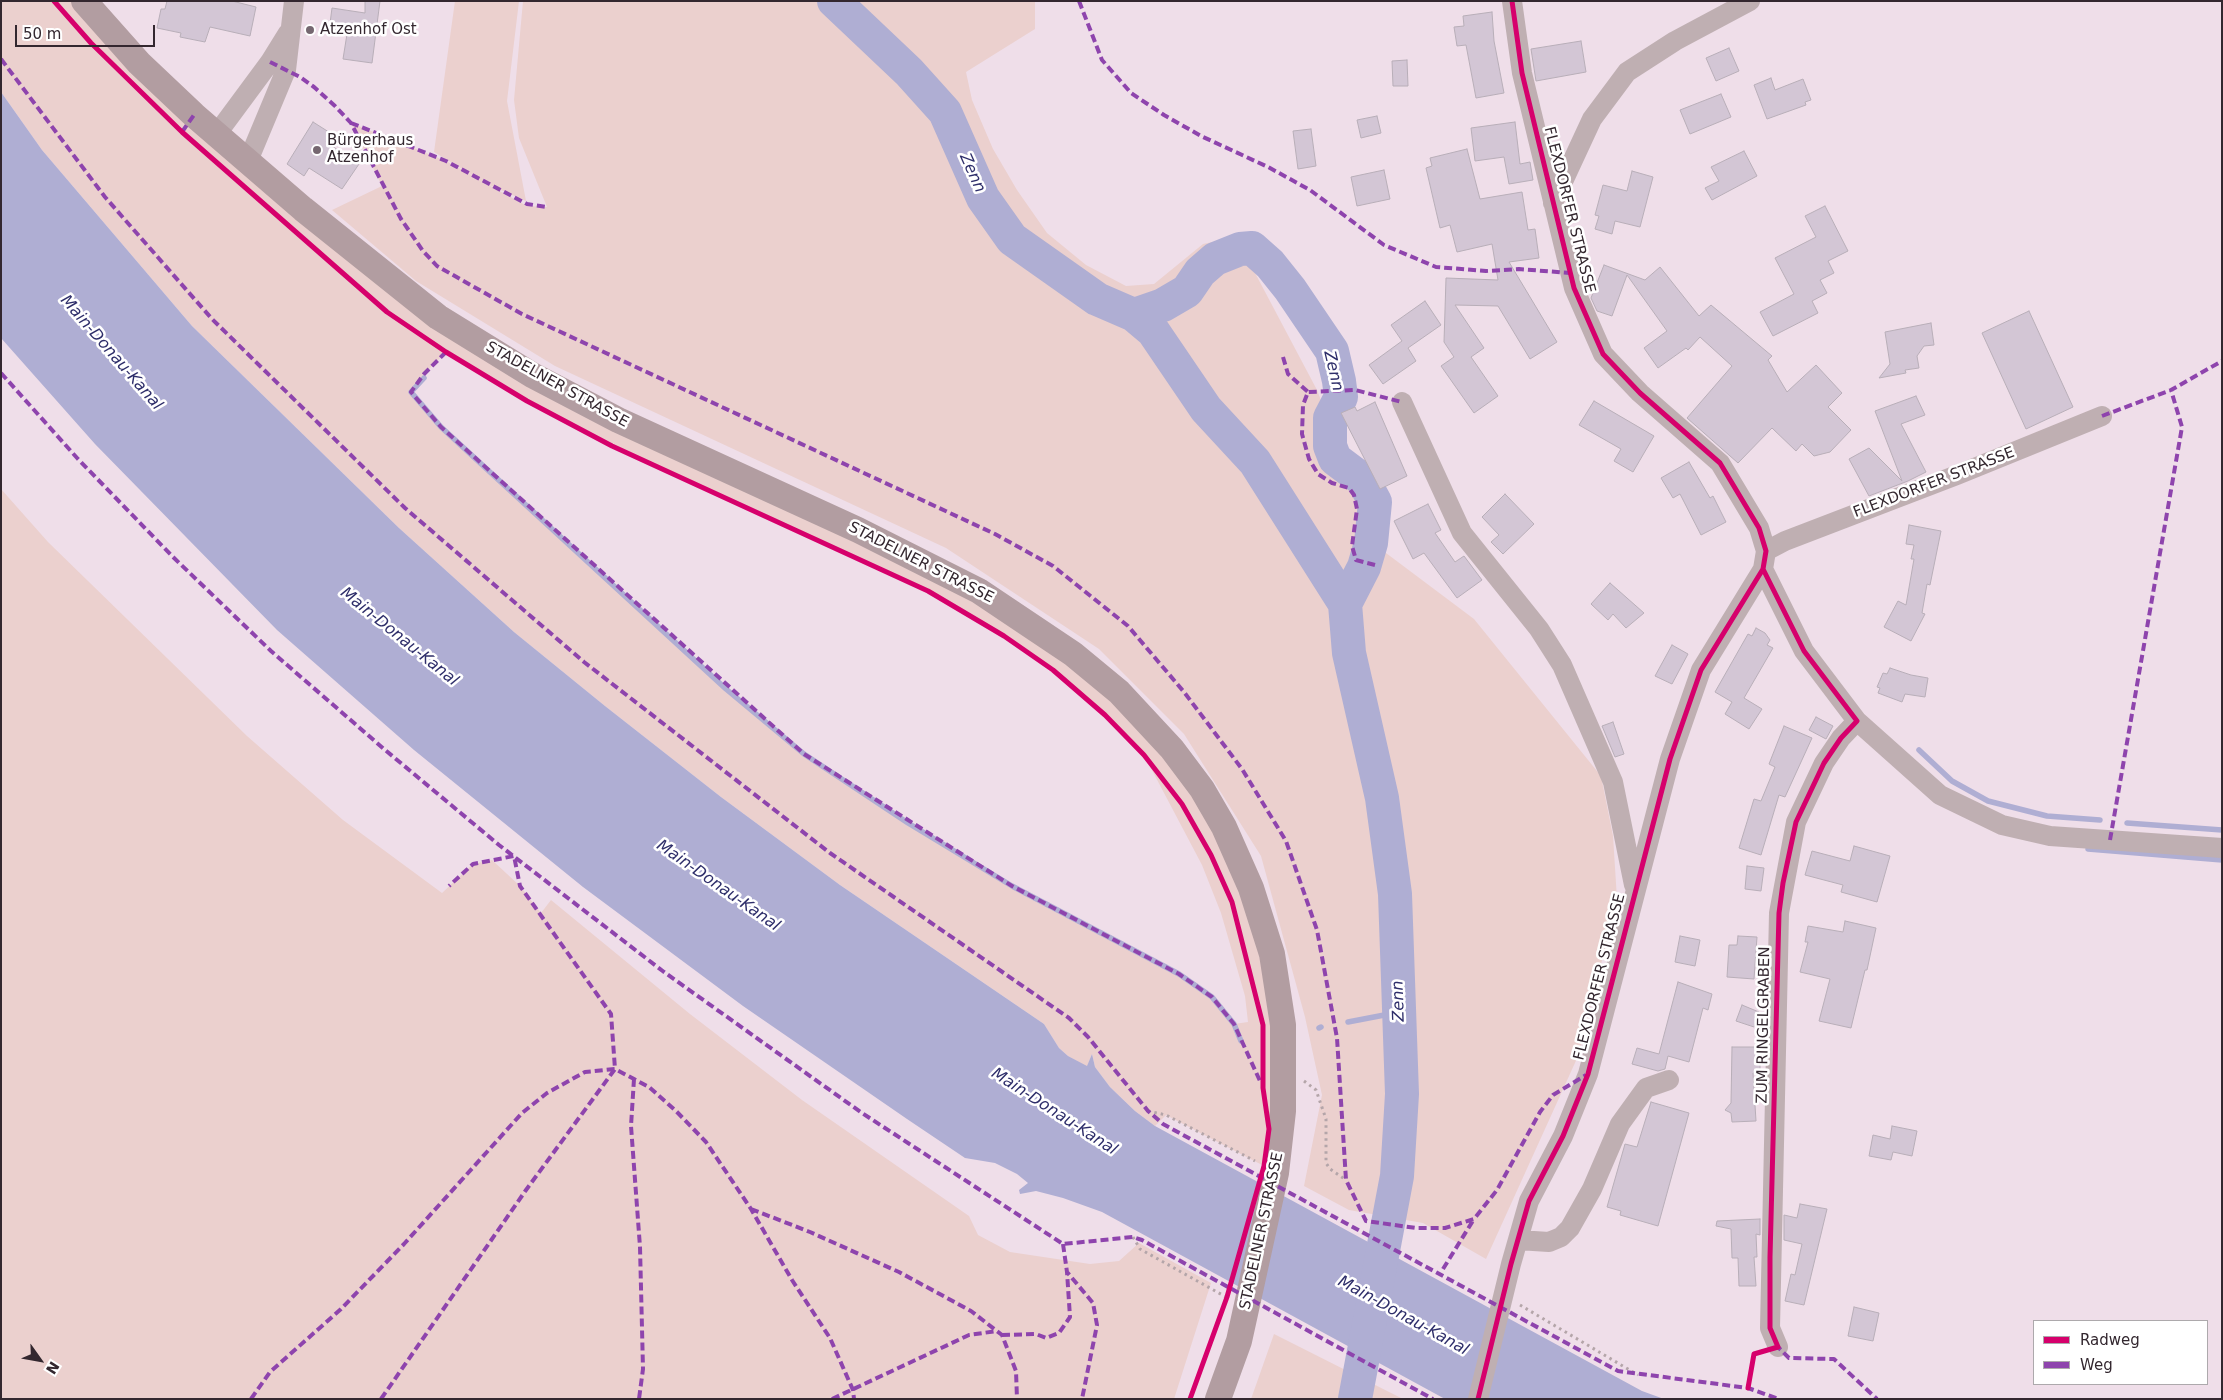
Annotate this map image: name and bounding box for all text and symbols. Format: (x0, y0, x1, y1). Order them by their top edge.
scale bar (18, 15, 158, 47)
place label: Atzenhof Ost (320, 21, 417, 39)
marker: Atzenhof Ost (304, 24, 316, 36)
text: 50 m (23, 25, 61, 43)
street label: FLEXDORFER STRASSE (1540, 125, 1598, 295)
place label: Bürgerhaus Atzenhof (327, 132, 413, 167)
marker: Bürgerhaus Atzenhof (311, 144, 323, 156)
water label: Zenn (955, 150, 989, 196)
water label: Main-Donau-Kanal (56, 292, 166, 414)
street label: STADELNER STRASSE (483, 338, 631, 432)
water label: Zenn (1319, 349, 1347, 393)
street label: FLEXDORFER STRASSE (1851, 444, 2017, 522)
street label: STADELNER STRASSE (845, 519, 997, 607)
water label: Main-Donau-Kanal (336, 584, 462, 690)
water label: Main-Donau-Kanal (653, 836, 783, 936)
street label: FLEXDORFER STRASSE (1571, 892, 1629, 1062)
street label: ZUM RINGELGRABEN (1754, 946, 1774, 1104)
water label: Zenn (1389, 980, 1409, 1022)
water label: Main-Donau-Kanal (988, 1064, 1120, 1160)
street label: STADELNER STRASSE (1237, 1151, 1287, 1311)
water label: Main-Donau-Kanal (1334, 1272, 1472, 1360)
legend (2033, 1320, 2208, 1385)
text: Radweg (2080, 1331, 2140, 1349)
north arrow (15, 1335, 65, 1385)
text: Weg (2080, 1356, 2113, 1374)
text: N (43, 1359, 63, 1377)

